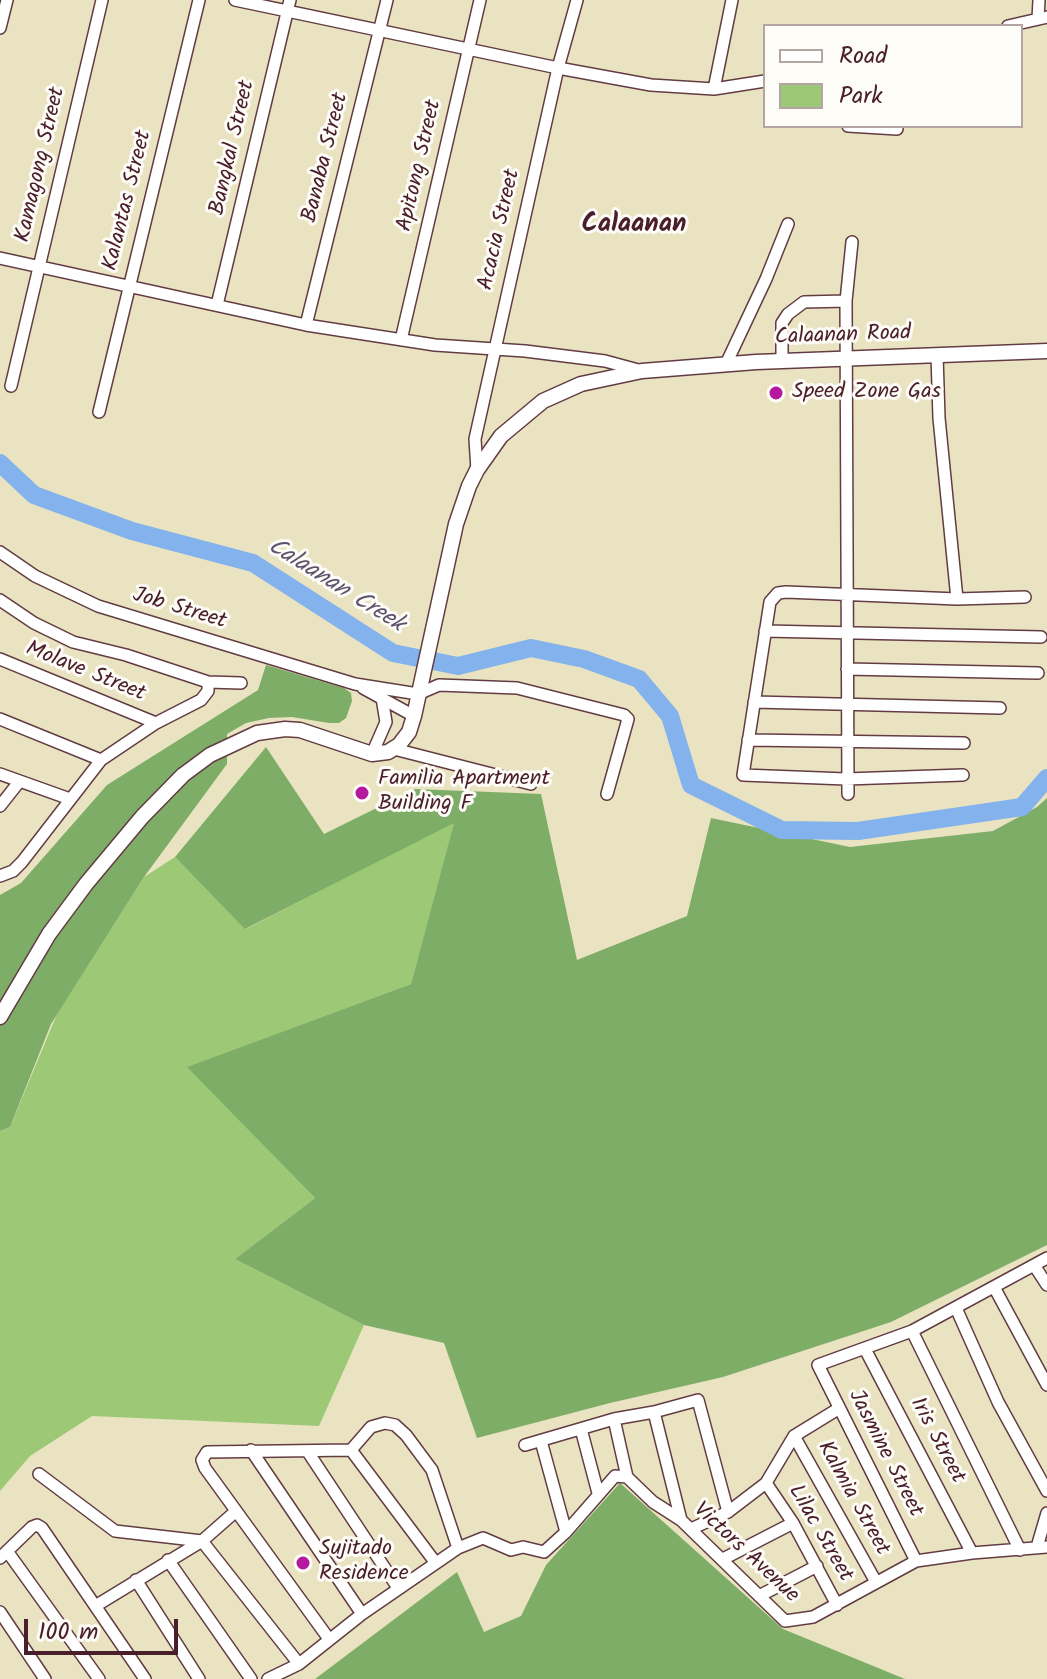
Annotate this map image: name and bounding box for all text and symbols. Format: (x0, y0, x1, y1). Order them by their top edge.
legend (763, 24, 1023, 128)
text: Road (839, 37, 887, 76)
text: Park (839, 77, 883, 116)
street label: Bangkal Street (206, 78, 262, 218)
street label: Kamagong Street (11, 85, 73, 245)
street label: Banaba Street (298, 90, 356, 226)
street label: Apitong Street (393, 98, 449, 234)
street label: Kalantas Street (99, 128, 159, 274)
street label: Acacia Street (474, 167, 528, 293)
district label: Calaanan (582, 211, 686, 243)
street label: Calaanan Road (774, 321, 912, 353)
place label: Speed Zone Gas (792, 380, 941, 406)
marker: Speed Zone Gas (767, 384, 785, 402)
water label: Calaanan Creek (261, 534, 409, 640)
street label: Job Street (129, 583, 229, 637)
street label: Molave Street (21, 637, 149, 709)
place label: Familia Apartment Building F (378, 767, 550, 818)
marker: Familia Apartment Building F (353, 784, 371, 802)
street label: Jasmine Street (841, 1386, 927, 1522)
street label: Iris Street (902, 1394, 970, 1488)
street label: Kalmia Street (810, 1437, 894, 1561)
street label: Lilac Street (781, 1481, 857, 1587)
street label: Victors Avenue (686, 1498, 804, 1610)
place label: Sujitado Residence (319, 1537, 409, 1588)
marker: Sujitado Residence (294, 1554, 312, 1572)
scale bar (28, 1603, 182, 1653)
text: 100 m (38, 1613, 98, 1652)

